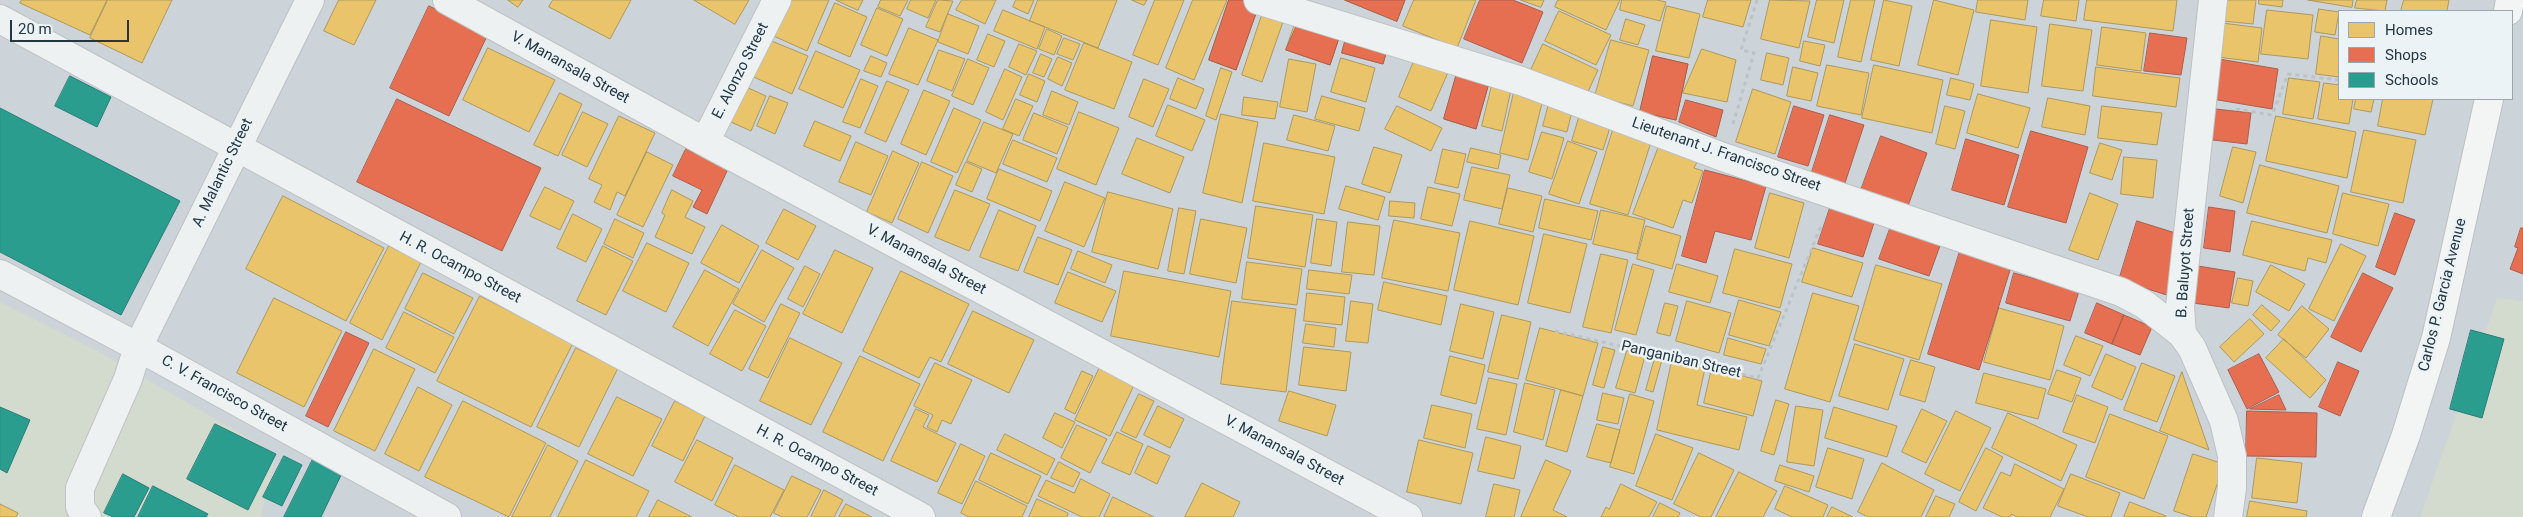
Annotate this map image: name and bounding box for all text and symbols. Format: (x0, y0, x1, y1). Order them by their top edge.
scale bar (12, 10, 131, 42)
legend (2338, 10, 2513, 100)
text: 20 m (18, 20, 52, 38)
street label: E. Alonzo Street (709, 20, 773, 122)
text: Homes (2385, 21, 2433, 39)
street label: V. Manansala Street (508, 28, 632, 108)
text: Shops (2385, 46, 2427, 64)
text: Schools (2385, 71, 2439, 89)
street label: Lieutenant J. Francisco Street (1629, 114, 1823, 196)
street label: A. Malantic Street (189, 116, 257, 230)
street label: B. Baluyot Street (2173, 207, 2199, 319)
street label: Carlos P. Garcia Avenue (2415, 217, 2471, 373)
street label: V. Manansala Street (863, 221, 989, 299)
street label: H. R. Ocampo Street (396, 228, 524, 308)
street label: Panganiban Street (1619, 337, 1743, 383)
street label: C. V. Francisco Street (158, 352, 290, 436)
street label: V. Manansala Street (1221, 412, 1347, 490)
street label: H. R. Ocampo Street (753, 421, 881, 501)

